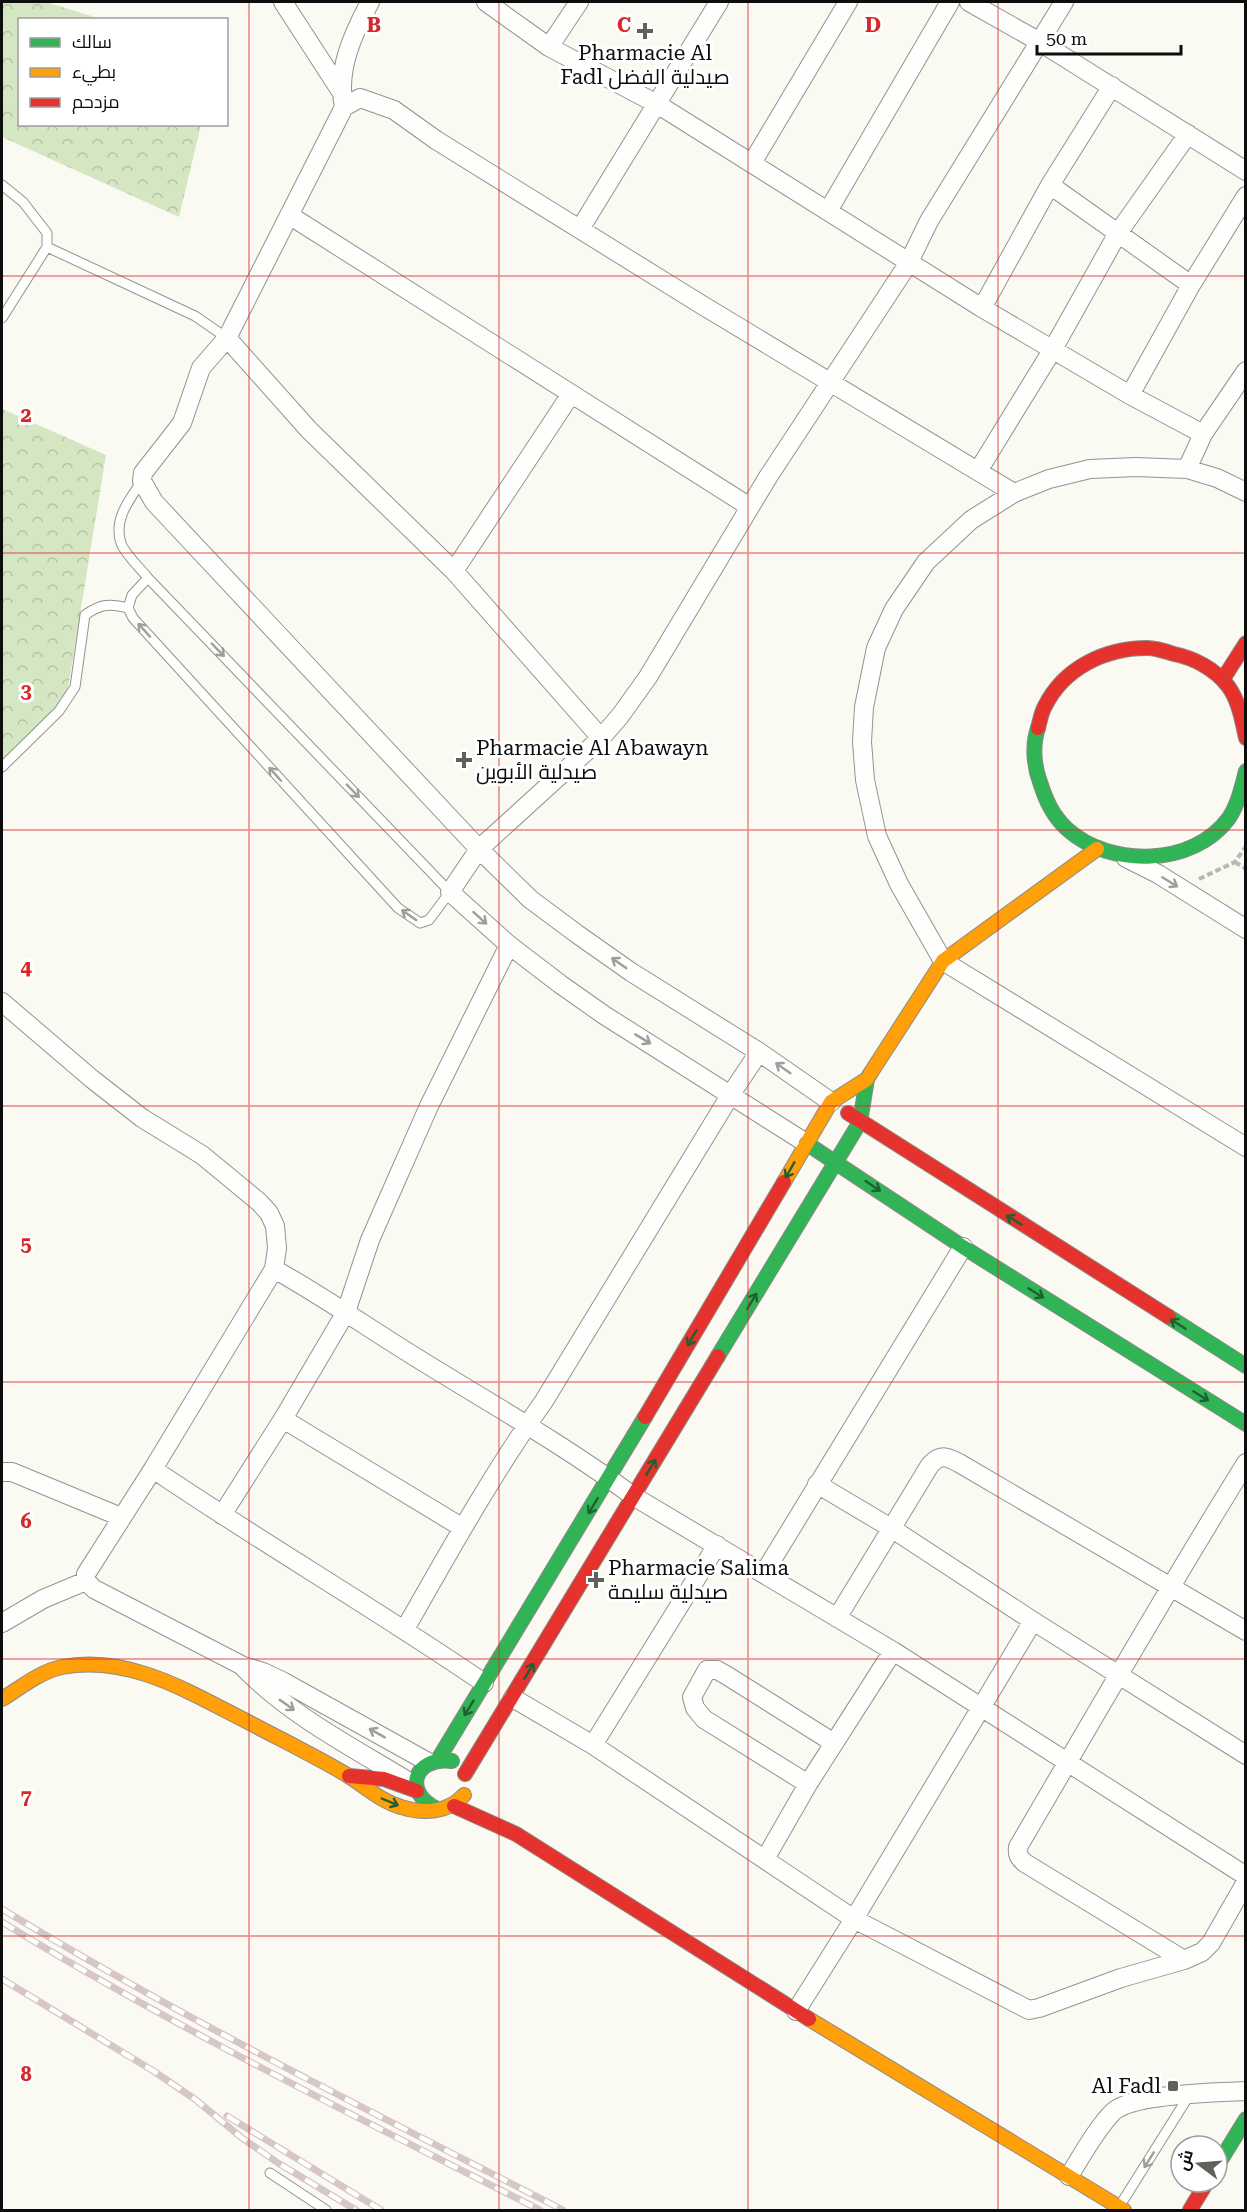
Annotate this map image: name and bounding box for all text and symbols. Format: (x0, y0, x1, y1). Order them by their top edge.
text: B (367, 13, 381, 37)
text: C (617, 13, 631, 37)
text: D (865, 13, 881, 37)
legend (18, 18, 228, 126)
scale bar (1037, 18, 1181, 56)
marker: Pharmacie Al Fadl صيدلية الفضل (638, 24, 652, 38)
text: 50 m (1046, 28, 1087, 49)
text: سالك (72, 31, 112, 52)
place label: Pharmacie Al Fadl صيدلية الفضل (560, 41, 730, 90)
text: بطيء (72, 61, 116, 86)
text: مزدحم (72, 91, 120, 114)
text: 2 (20, 403, 32, 427)
one-way arrow (137, 622, 151, 637)
one-way arrow (210, 642, 224, 657)
text: 3 (20, 679, 32, 703)
place label: Pharmacie Al Abawayn صيدلية الأبوين (476, 736, 709, 785)
marker: Pharmacie Al Abawayn صيدلية الأبوين (457, 753, 471, 767)
one-way arrow (268, 766, 282, 781)
one-way arrow (345, 783, 360, 798)
one-way arrow (1161, 876, 1178, 888)
one-way arrow (401, 909, 417, 921)
one-way arrow (472, 911, 487, 925)
text: 4 (20, 956, 32, 980)
one-way arrow (611, 957, 627, 969)
one-way arrow (634, 1033, 651, 1045)
one-way arrow (775, 1062, 791, 1074)
one-way arrow (784, 1161, 796, 1178)
one-way arrow (864, 1180, 881, 1193)
one-way arrow (1006, 1213, 1023, 1225)
text: 5 (20, 1232, 32, 1256)
one-way arrow (1027, 1287, 1044, 1299)
one-way arrow (746, 1293, 758, 1310)
one-way arrow (1170, 1318, 1187, 1330)
one-way arrow (685, 1329, 697, 1346)
one-way arrow (1192, 1391, 1209, 1403)
one-way arrow (645, 1459, 657, 1476)
one-way arrow (586, 1497, 598, 1514)
text: 6 (20, 1509, 32, 1533)
place label: Pharmacie Salima صيدلية سليمة (608, 1556, 789, 1604)
marker: Pharmacie Salima صيدلية سليمة (589, 1573, 603, 1587)
one-way arrow (523, 1663, 535, 1680)
one-way arrow (278, 1699, 294, 1711)
one-way arrow (463, 1699, 475, 1716)
one-way arrow (369, 1727, 386, 1739)
text: 7 (20, 1785, 32, 1809)
one-way arrow (380, 1797, 398, 1809)
text: 8 (20, 2062, 32, 2086)
place label: Al Fadl (1092, 2074, 1162, 2098)
marker: Al Fadl (1166, 2079, 1180, 2093)
north arrow (1169, 2134, 1229, 2194)
text: ش (1173, 2148, 1197, 2172)
one-way arrow (1143, 2151, 1155, 2168)

